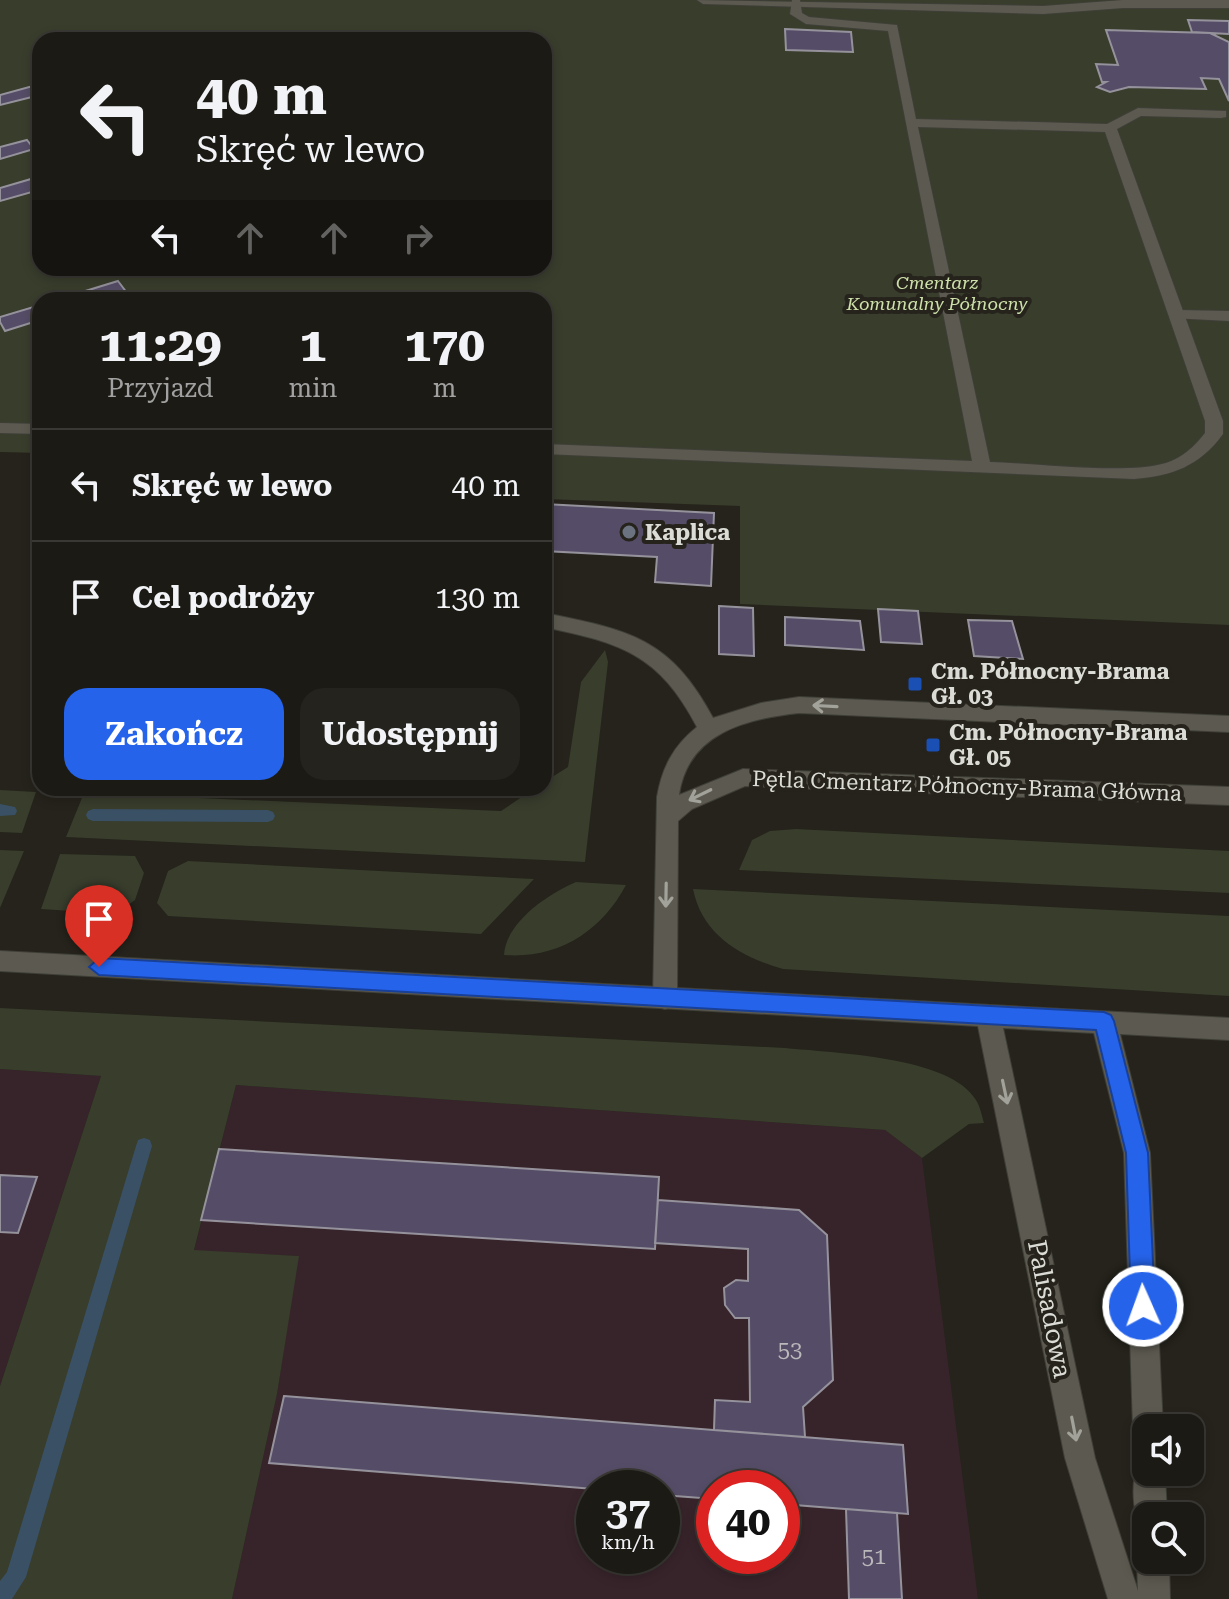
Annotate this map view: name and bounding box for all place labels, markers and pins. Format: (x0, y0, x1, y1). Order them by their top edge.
place label: Kaplica (645, 520, 730, 545)
marker: Kaplica (620, 523, 638, 541)
place label: Cm. Północny-Brama Gł. 03 (931, 659, 1170, 709)
marker: Cm. Północny-Brama Gł. 03 (906, 675, 924, 693)
place label: Cm. Północny-Brama Gł. 05 (949, 720, 1188, 770)
marker: Cm. Północny-Brama Gł. 05 (924, 736, 942, 754)
pin (65, 885, 133, 967)

